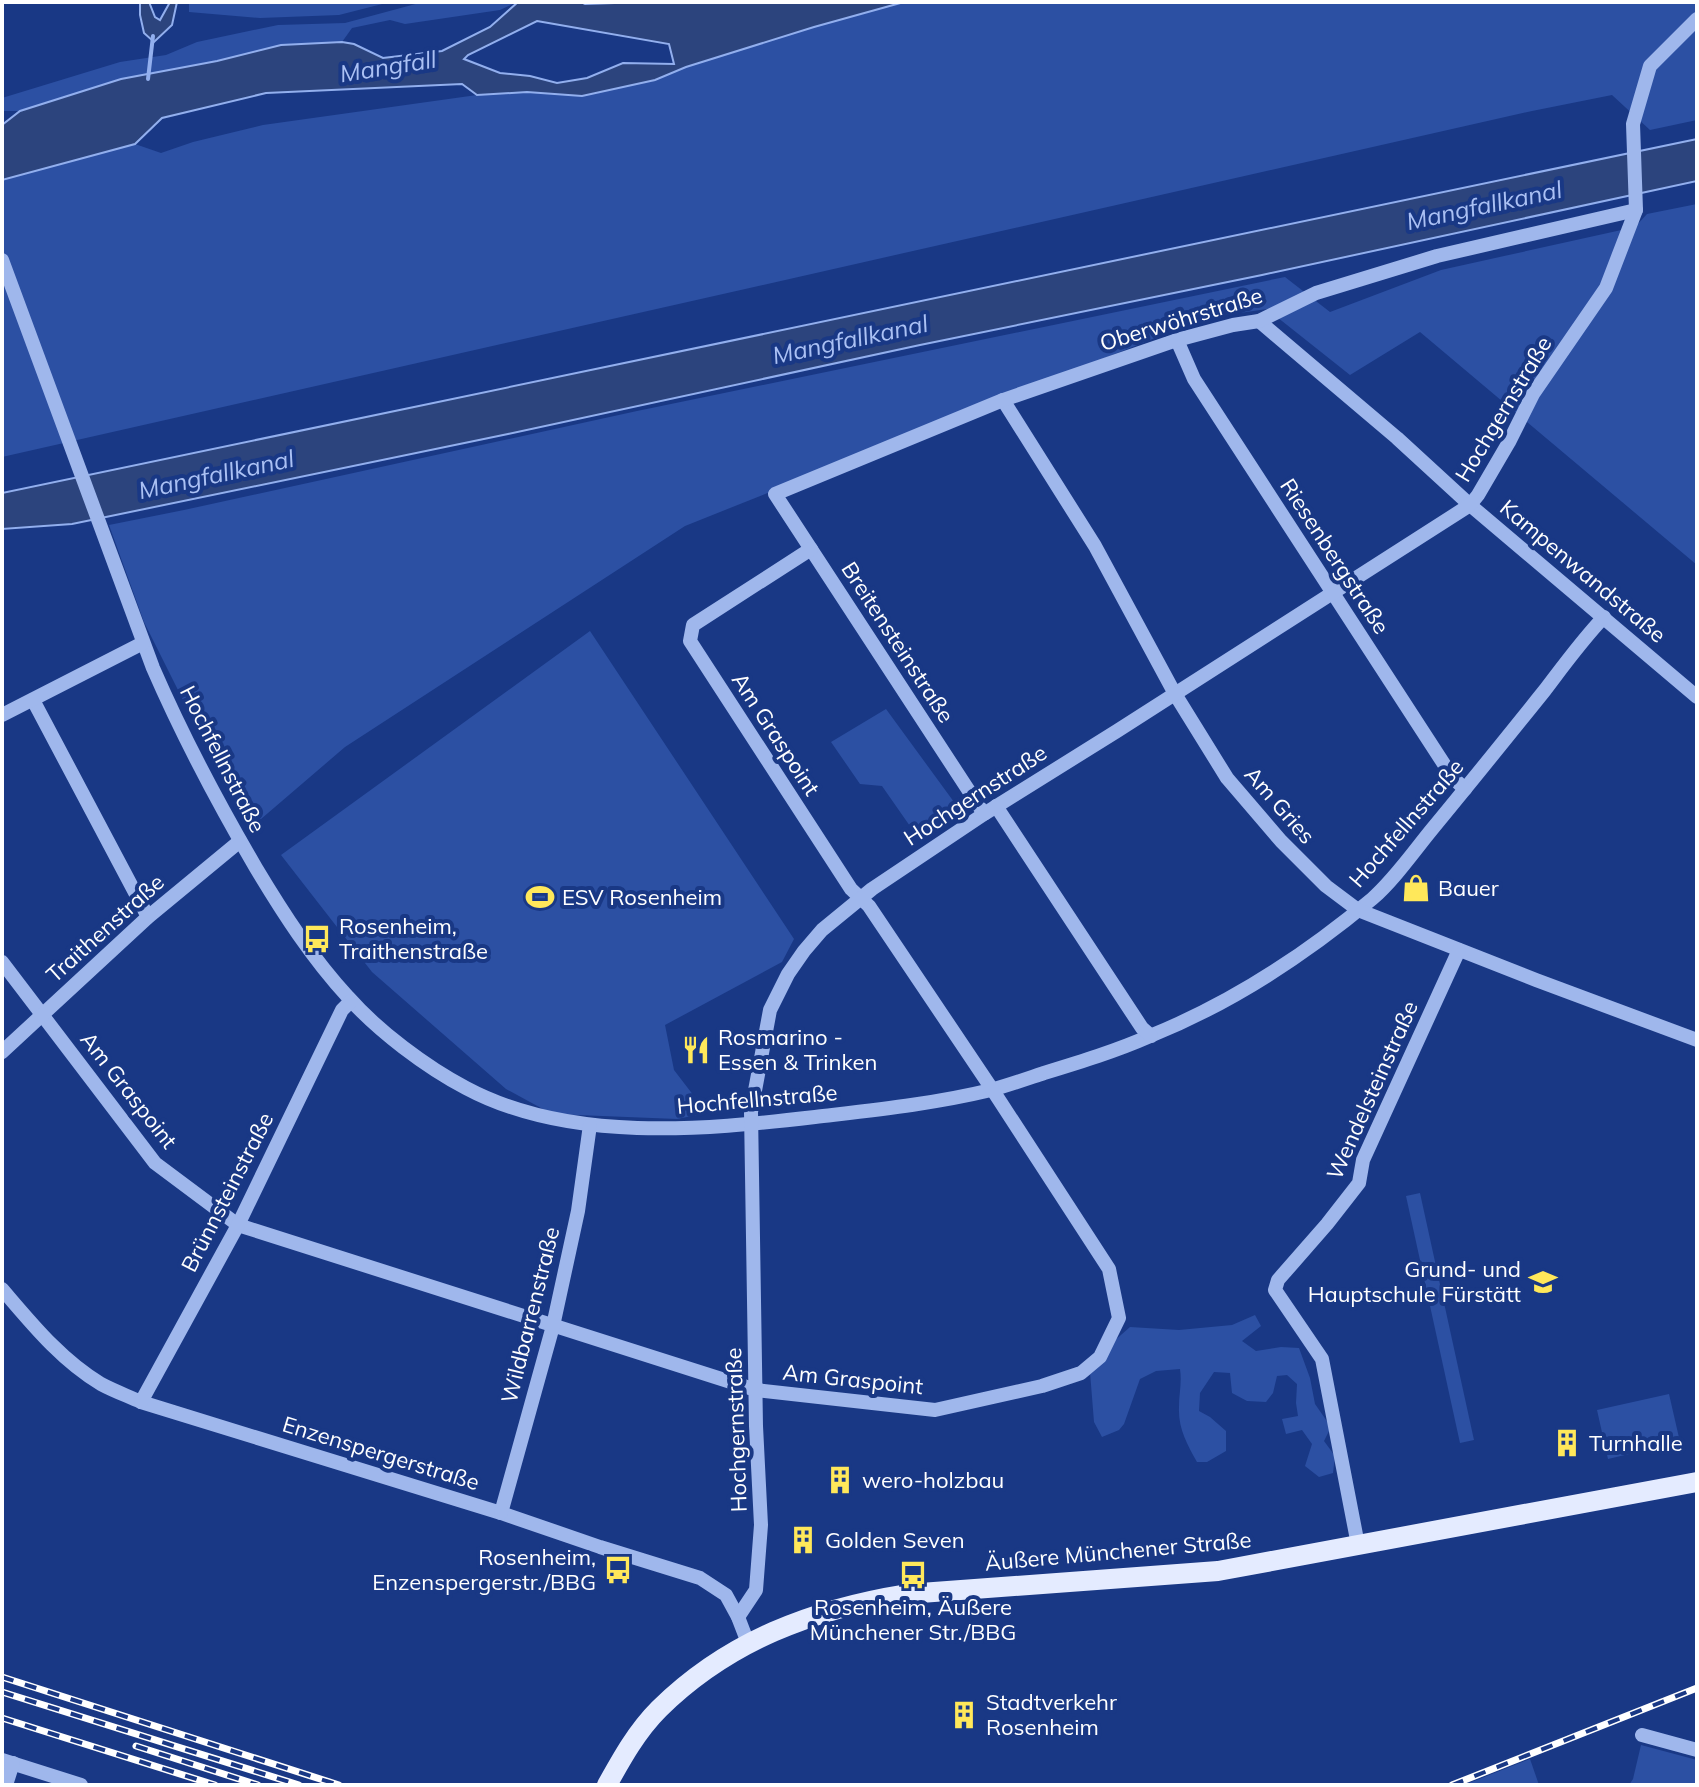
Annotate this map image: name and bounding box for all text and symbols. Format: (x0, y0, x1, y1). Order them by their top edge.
water label: Mangfall (338, 44, 439, 88)
water label: Mangfallkanal (1404, 174, 1565, 236)
street label: Oberwöhrstraße (1096, 281, 1266, 357)
water label: Mangfallkanal (770, 308, 931, 370)
street label: Hochgernstraße (1449, 331, 1557, 487)
water label: Mangfallkanal (136, 443, 297, 505)
street label: Riesenbergstraße (1274, 473, 1396, 639)
street label: Kampenwandstraße (1494, 493, 1672, 649)
street label: Breitensteinstraße (835, 556, 961, 728)
street label: Am Graspoint (726, 667, 826, 801)
street label: Hochfellnstraße (174, 681, 272, 837)
street label: Hochgernstraße (898, 738, 1052, 852)
street label: Hochfellnstraße (1343, 753, 1469, 893)
street label: Am Gries (1239, 761, 1321, 849)
street label: Traithenstraße (40, 868, 170, 988)
shop icon: Bauer (1401, 873, 1431, 903)
place label: Bauer (1438, 874, 1499, 902)
sports icon: ESV Rosenheim (525, 882, 555, 912)
place label: ESV Rosenheim (562, 883, 722, 911)
place label: Rosenheim, Traithenstraße (339, 912, 488, 965)
bus stop icon: Rosenheim, Traithenstraße (302, 924, 332, 954)
street label: Wendelsteinstraße (1320, 996, 1424, 1184)
place label: Rosmarino - Essen & Trinken (718, 1023, 877, 1076)
street label: Am Graspoint (75, 1026, 184, 1154)
restaurant icon: Rosmarino - Essen & Trinken (681, 1035, 711, 1065)
street label: Hochfellnstraße (676, 1078, 838, 1120)
street label: Brünnsteinstraße (175, 1107, 279, 1277)
street label: Wildbarrenstraße (495, 1224, 565, 1406)
place label: Grund- und Hauptschule Fürstätt (1308, 1255, 1521, 1308)
school or university icon: Grund- und Hauptschule Fürstätt (1528, 1267, 1558, 1297)
street label: Hochgernstraße (719, 1347, 753, 1513)
street label: Am Graspoint (781, 1358, 925, 1400)
street label: Enzenspergerstraße (279, 1410, 483, 1496)
building icon: Turnhalle (1552, 1428, 1582, 1458)
place label: Turnhalle (1589, 1429, 1683, 1457)
building icon: wero-holzbau (825, 1465, 855, 1495)
place label: wero-holzbau (862, 1466, 1004, 1494)
building icon: Golden Seven (788, 1525, 818, 1555)
street label: Äußere Münchener Straße (984, 1525, 1252, 1577)
place label: Golden Seven (825, 1526, 965, 1554)
place label: Rosenheim, Enzenspergerstr./BBG (372, 1543, 596, 1596)
bus stop icon: Rosenheim, Enzenspergerstr./BBG (603, 1555, 633, 1585)
bus stop icon: Rosenheim, Äußere Münchener Str./BBG (898, 1560, 928, 1590)
place label: Rosenheim, Äußere Münchener Str./BBG (810, 1593, 1016, 1646)
place label: Stadtverkehr Rosenheim (986, 1688, 1117, 1741)
building icon: Stadtverkehr Rosenheim (949, 1700, 979, 1730)

